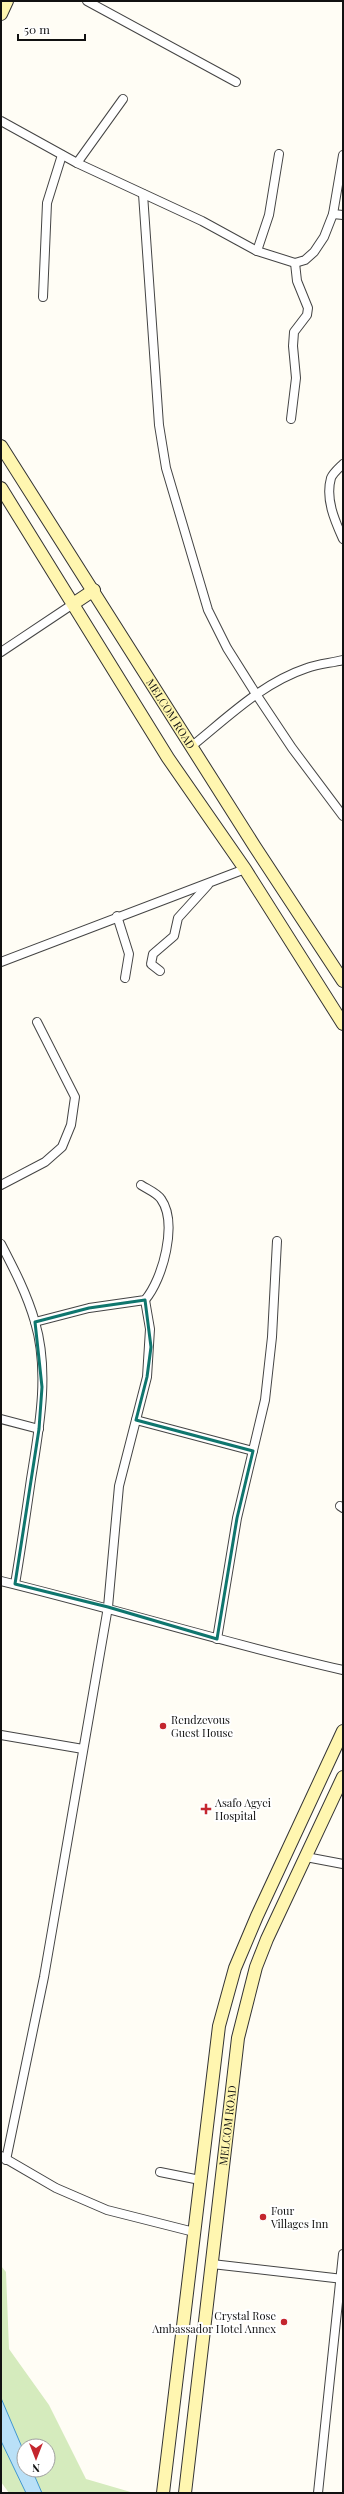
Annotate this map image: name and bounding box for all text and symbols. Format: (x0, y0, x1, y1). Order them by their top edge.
scale bar (18, 16, 85, 42)
text: 50 m (24, 21, 50, 37)
street label: MELCOM ROAD (143, 675, 199, 752)
place label: Rendzevous Guest House (171, 1712, 234, 1740)
marker: Rendzevous Guest House (158, 1721, 168, 1731)
place label: Asafo Agyei Hospital (214, 1795, 271, 1823)
marker: Asafo Agyei Hospital (200, 1803, 212, 1815)
street label: MELCOM ROAD (215, 2085, 239, 2166)
place label: Four Villages Inn (270, 2203, 329, 2231)
marker: Four Villages Inn (258, 2212, 268, 2222)
place label: Crystal Rose Ambassador Hotel Annex (151, 2308, 276, 2336)
marker: Crystal Rose Ambassador Hotel Annex (279, 2317, 289, 2327)
north arrow (16, 2438, 56, 2478)
text: N (32, 2461, 40, 2476)

